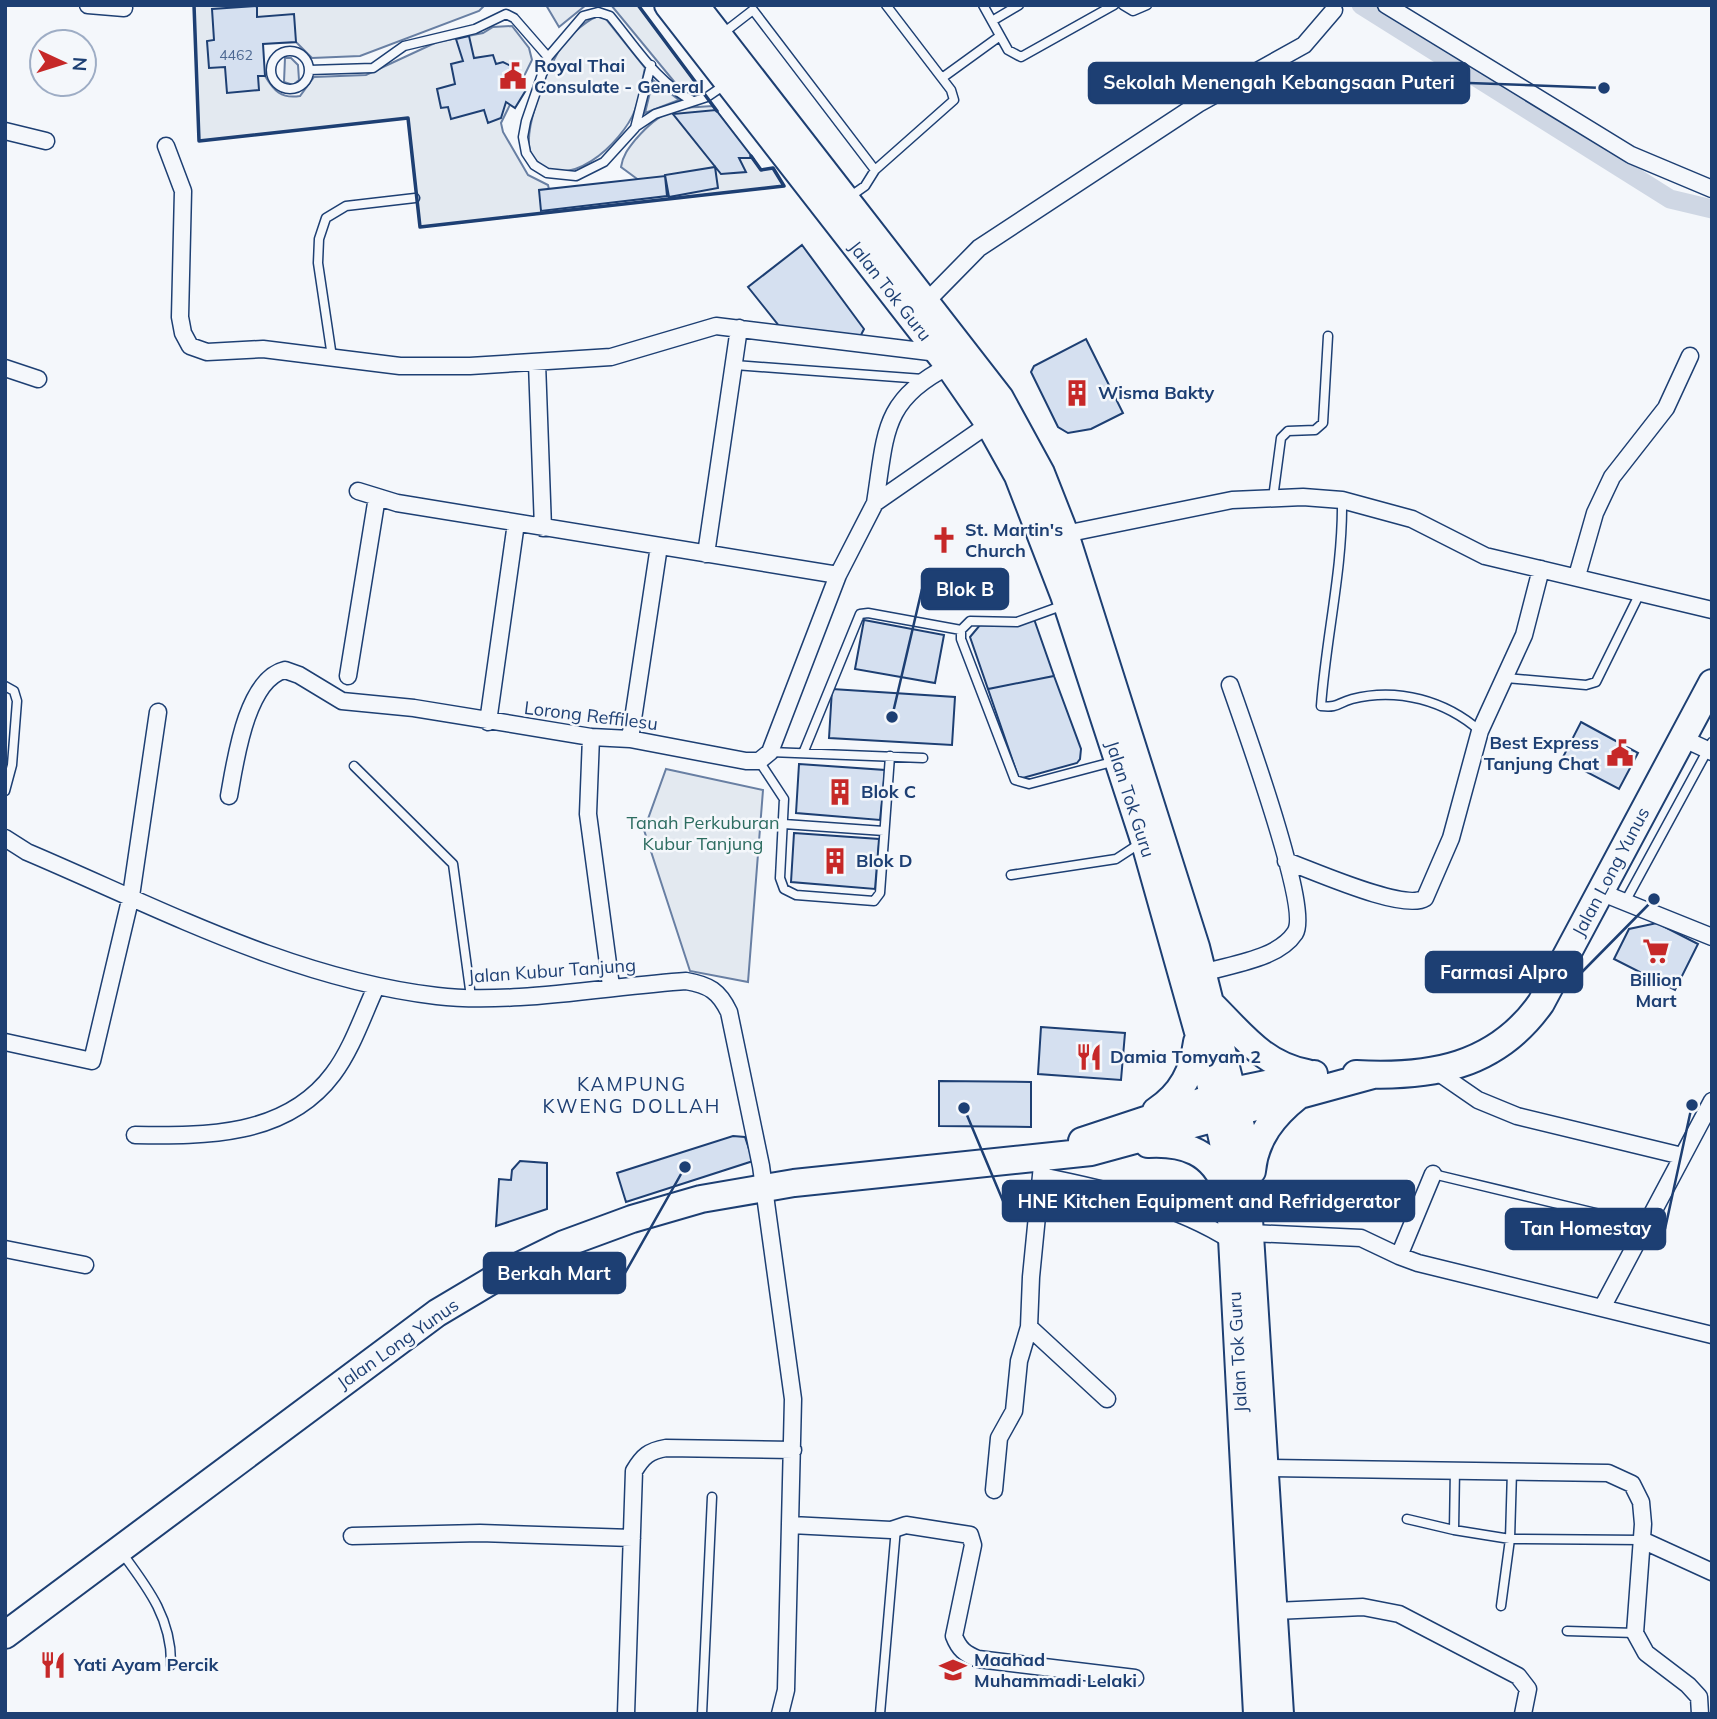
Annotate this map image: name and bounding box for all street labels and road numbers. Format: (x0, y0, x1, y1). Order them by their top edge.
street label: Jalan Tok Guru (844, 236, 937, 346)
street label: Lorong Reffilesu (523, 696, 659, 735)
street label: Jalan Tok Guru (1101, 738, 1160, 860)
street label: Jalan Long Yunus (1567, 803, 1654, 940)
street label: Jalan Kubur Tanjung (467, 953, 637, 988)
street label: Jalan Tok Guru (1223, 1291, 1252, 1413)
street label: Jalan Long Yunus (333, 1293, 463, 1394)

